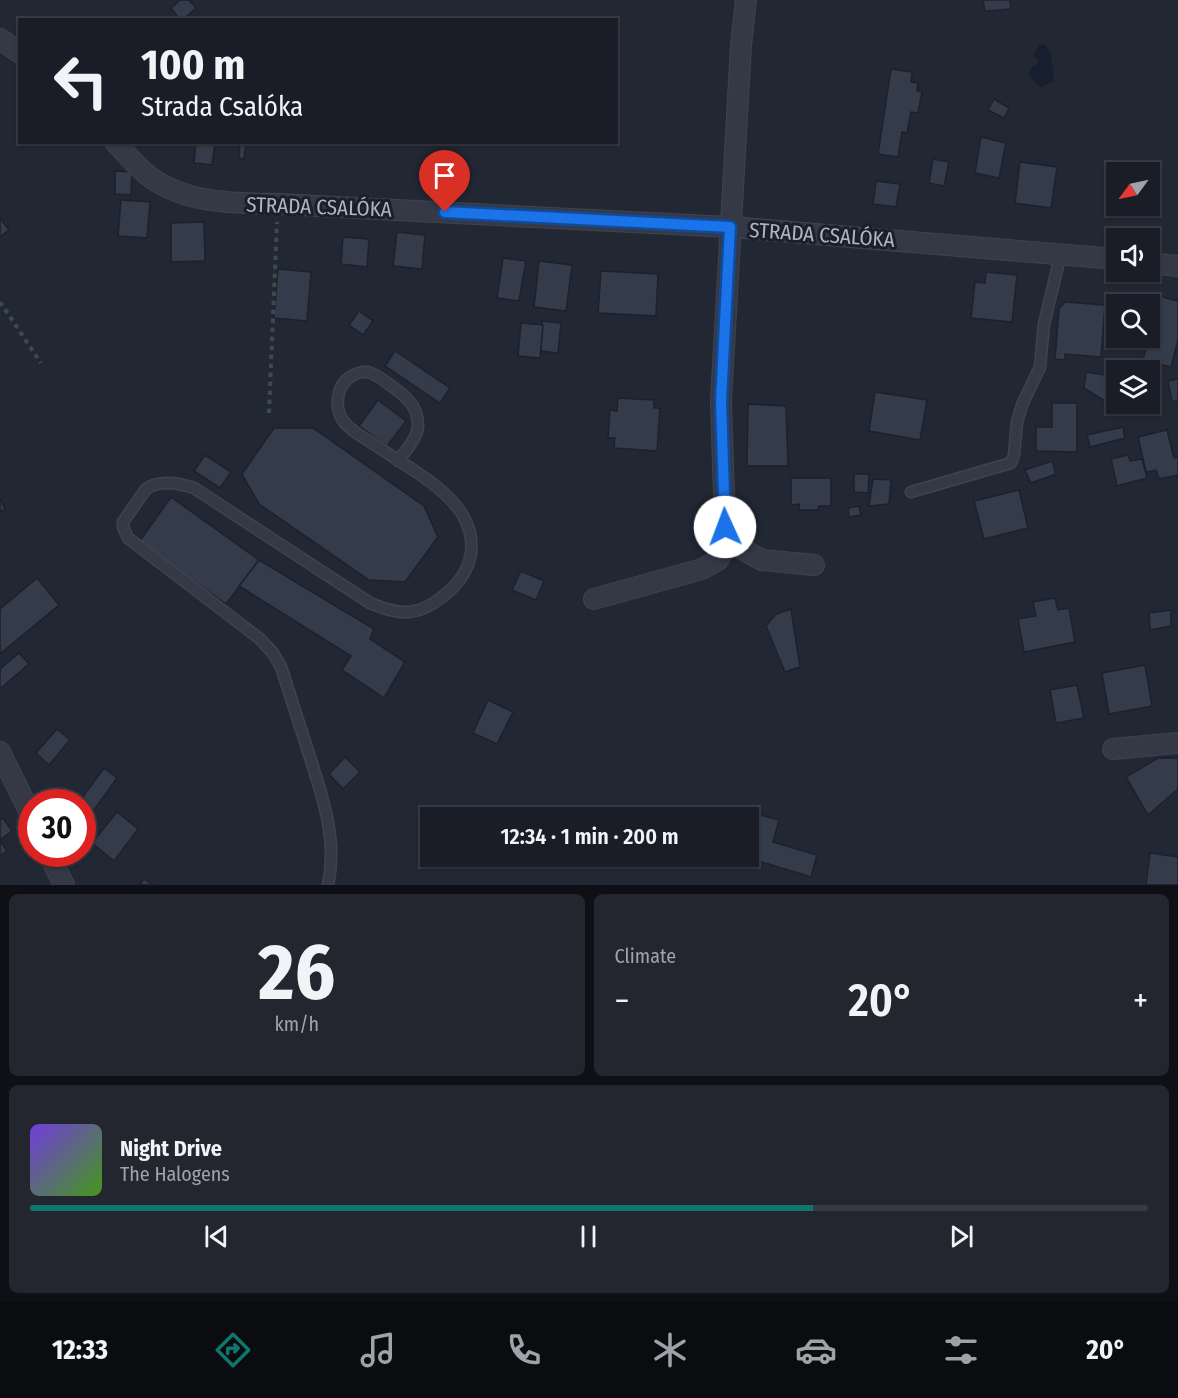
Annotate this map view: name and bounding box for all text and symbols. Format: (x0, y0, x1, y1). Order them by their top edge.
text: 100 m (141, 40, 245, 90)
icon: left (42, 42, 120, 120)
text: Strada Csalóka (141, 91, 303, 123)
pin (419, 150, 470, 212)
icon: arrive (428, 159, 461, 192)
north arrow (1106, 162, 1160, 216)
map controls (1106, 162, 1160, 414)
street label: STRADA CSALÓKA (246, 191, 392, 223)
street label: STRADA CSALÓKA (748, 217, 896, 253)
button: sound (1106, 228, 1160, 282)
button: search (1106, 294, 1160, 348)
button: layers (1106, 360, 1160, 414)
position arrow (693, 495, 757, 559)
speed limit sign: 30 (18, 789, 96, 867)
text: 12:34 · 1 min · 200 m (500, 823, 679, 850)
text: 26 (258, 926, 335, 1020)
text: Climate (615, 944, 676, 968)
text: 20° (848, 974, 914, 1028)
text: − (615, 981, 629, 1021)
text: + (1133, 981, 1148, 1021)
text: km/h (274, 1012, 319, 1036)
text: Night Drive (120, 1135, 222, 1162)
text: The Halogens (120, 1162, 230, 1186)
icon: previous (200, 1220, 233, 1253)
icon: pause (572, 1220, 605, 1253)
icon: next (945, 1220, 978, 1253)
icon: directions (212, 1329, 254, 1371)
icon: music (357, 1329, 399, 1371)
icon: phone (503, 1329, 545, 1371)
icon: climate (649, 1329, 691, 1371)
icon: car (795, 1329, 837, 1371)
icon: filters (940, 1329, 982, 1371)
text: 12:33 (52, 1334, 108, 1366)
text: 20° (1086, 1334, 1126, 1366)

